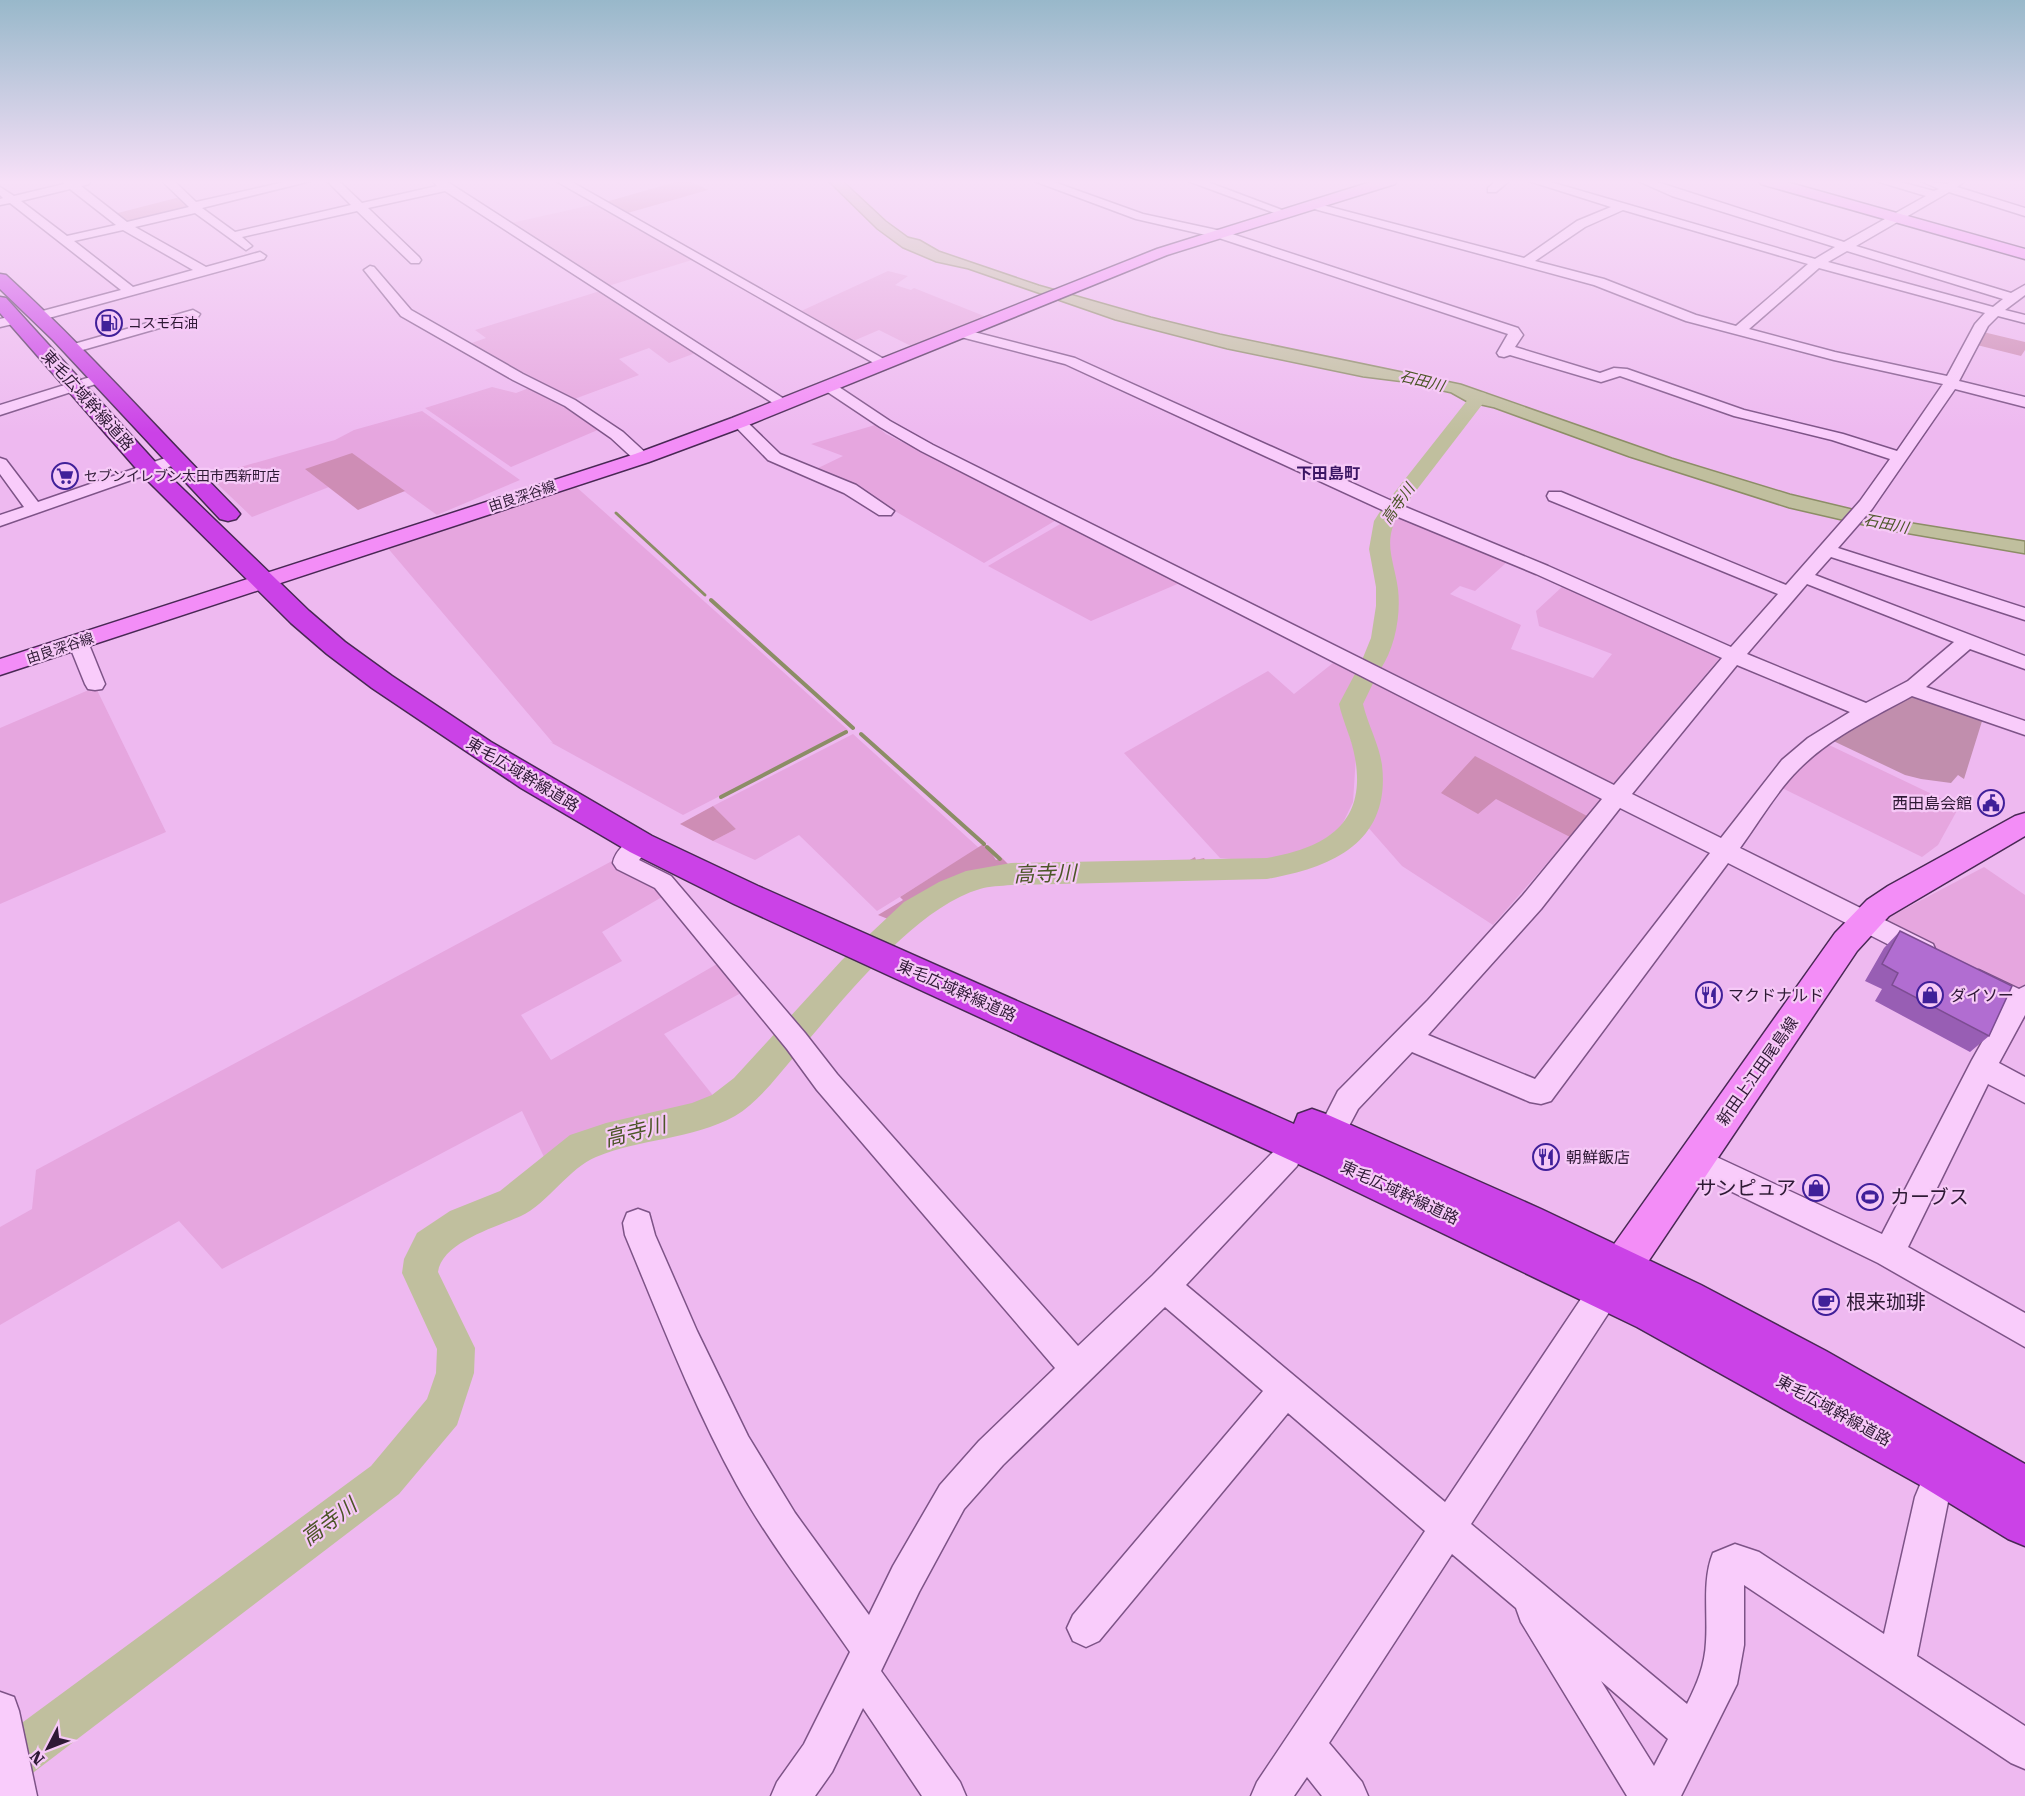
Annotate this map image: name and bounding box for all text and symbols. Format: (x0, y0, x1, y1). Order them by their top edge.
fuel station icon: コスモ石油 (94, 308, 124, 338)
place label: コスモ石油 (128, 315, 198, 331)
street label: 東毛広域幹線道路 (38, 346, 138, 454)
water label: 石田川 (1398, 367, 1448, 396)
supermarket icon: セブンイレブン太田市西新町店 (50, 461, 80, 491)
district label: 下田島町 (1296, 464, 1360, 483)
place label: セブンイレブン太田市西新町店 (84, 468, 280, 484)
street label: 由良深谷線 (486, 478, 558, 514)
water label: 高寺川 (1378, 479, 1419, 528)
water label: 石田川 (1862, 511, 1912, 538)
street label: 由良深谷線 (24, 630, 96, 666)
street label: 東毛広域幹線道路 (463, 733, 583, 816)
public building icon: 西田島会館 (1976, 788, 2006, 818)
place label: 西田島会館 (1892, 794, 1972, 813)
water label: 高寺川 (1013, 861, 1079, 887)
street label: 東毛広域幹線道路 (894, 956, 1019, 1025)
restaurant icon: マクドナルド (1694, 980, 1724, 1010)
shop icon: ダイソー (1915, 980, 1945, 1010)
place label: マクドナルド (1728, 986, 1824, 1005)
place label: ダイソー (1950, 986, 2014, 1005)
street label: 新田上江田尾島線 (1713, 1013, 1802, 1129)
water label: 高寺川 (602, 1112, 670, 1151)
restaurant icon: 朝鮮飯店 (1531, 1142, 1561, 1172)
place label: 朝鮮飯店 (1566, 1148, 1630, 1167)
street label: 東毛広域幹線道路 (1338, 1157, 1462, 1228)
shop icon: サンピュア (1801, 1173, 1831, 1203)
place label: サンピュア (1696, 1176, 1796, 1200)
sports icon: カーブス (1855, 1182, 1885, 1212)
place label: カーブス (1890, 1185, 1969, 1209)
cafe icon: 根来珈琲 (1811, 1287, 1841, 1317)
place label: 根来珈琲 (1846, 1290, 1926, 1314)
street label: 東毛広域幹線道路 (1773, 1371, 1894, 1450)
water label: 高寺川 (297, 1492, 363, 1551)
north arrow (18, 1718, 78, 1778)
text: N (26, 1747, 48, 1769)

